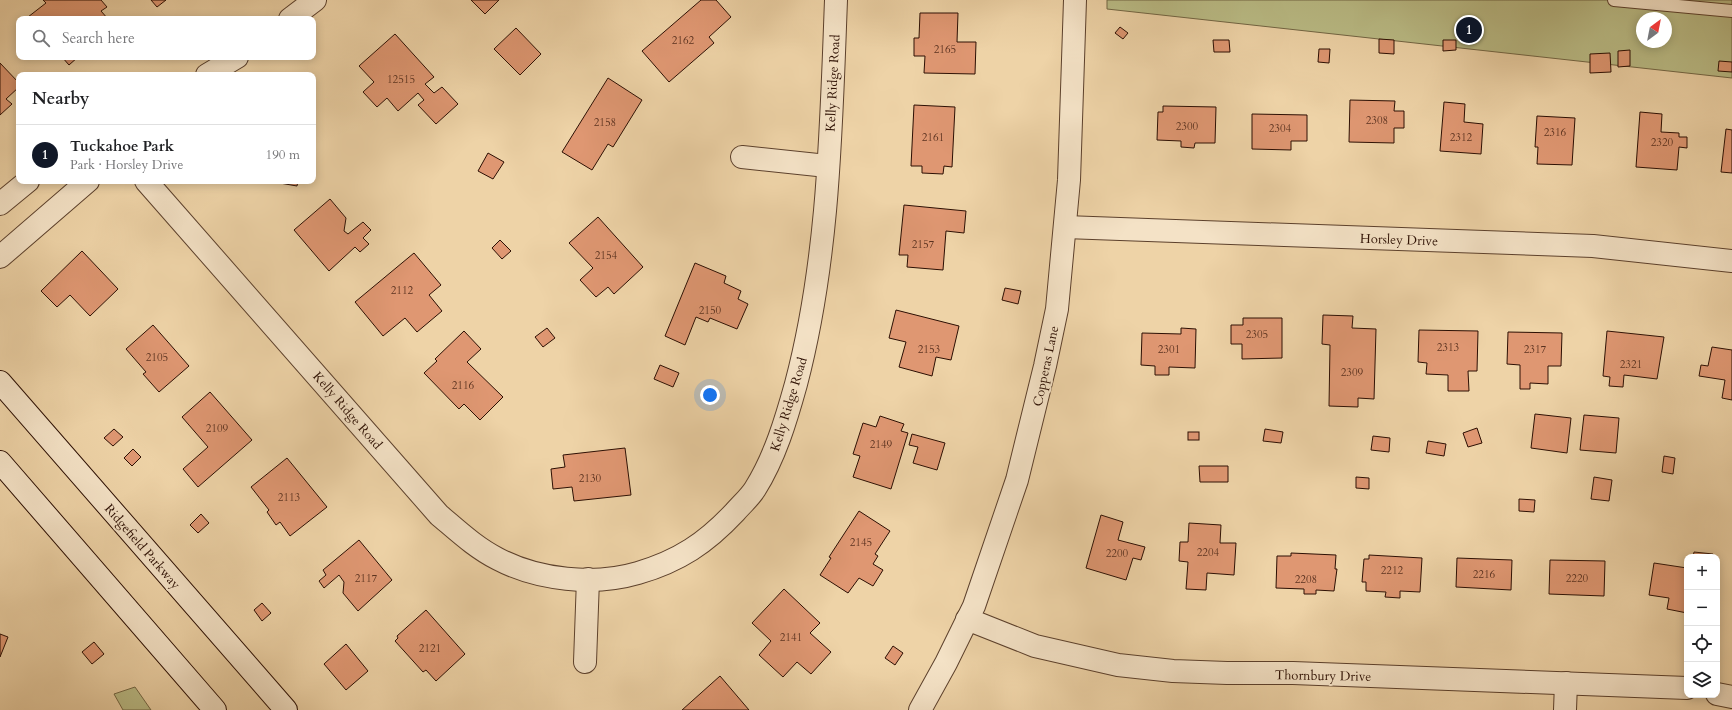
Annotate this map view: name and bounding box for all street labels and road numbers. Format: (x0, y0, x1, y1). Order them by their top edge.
street label: Kelly Ridge Road (821, 34, 845, 132)
street label: Horsley Drive (1360, 230, 1438, 250)
street label: Copperas Lane (1029, 324, 1063, 408)
street label: Kelly Ridge Road (766, 355, 812, 453)
street label: Kelly Ridge Road (309, 368, 386, 453)
street label: Ridgefield Parkway (100, 500, 184, 593)
street label: Thornbury Drive (1275, 666, 1371, 686)

